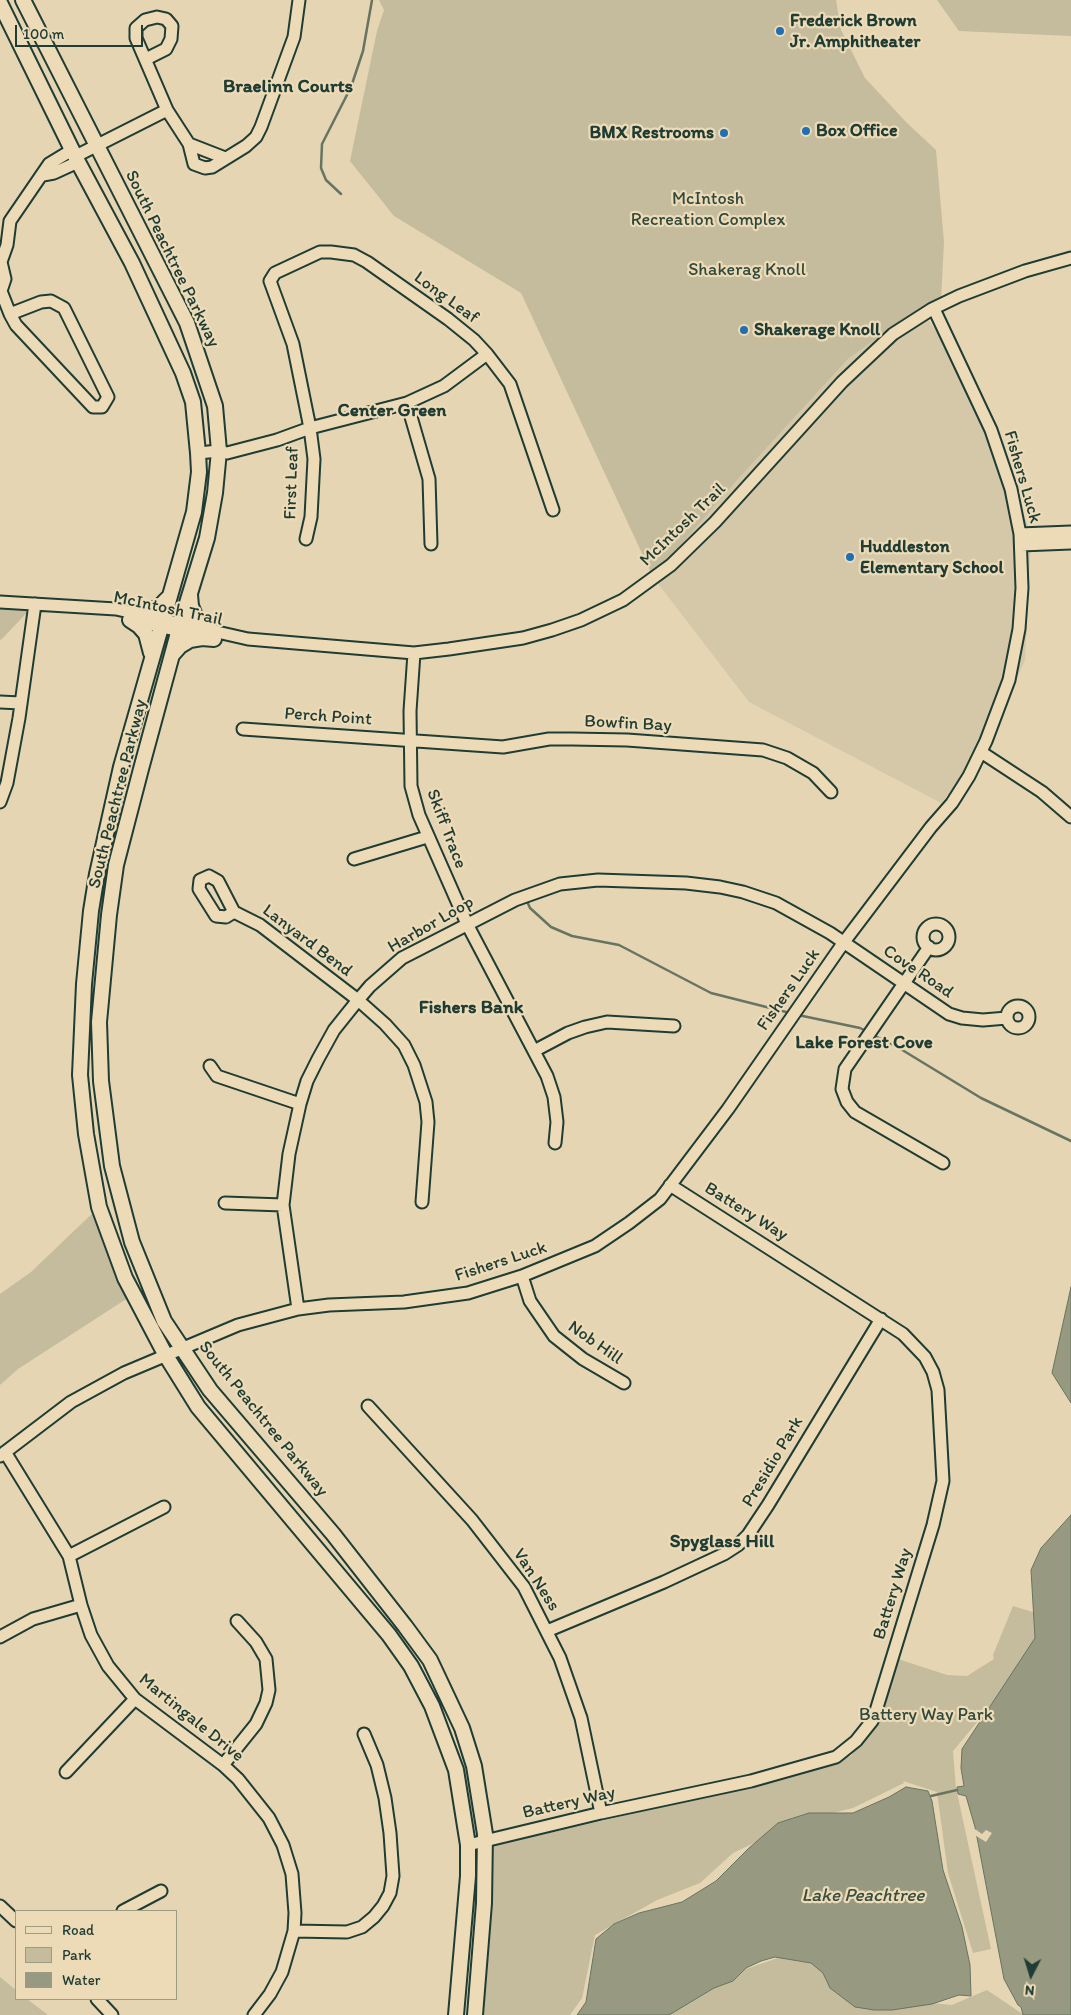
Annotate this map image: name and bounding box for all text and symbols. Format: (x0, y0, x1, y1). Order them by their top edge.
place label: Frederick Brown Jr. Amphitheater (790, 10, 920, 52)
scale bar (18, 15, 145, 47)
text: 100 m (23, 25, 64, 43)
marker: Frederick Brown Jr. Amphitheater (774, 25, 786, 37)
district label: Braelinn Courts (223, 76, 353, 98)
place label: Box Office (816, 120, 898, 142)
place label: BMX Restrooms (590, 122, 714, 144)
marker: Box Office (800, 125, 812, 137)
marker: BMX Restrooms (718, 127, 730, 139)
street label: South Peachtree Parkway (120, 167, 224, 351)
park label: McIntosh Recreation Complex (631, 188, 785, 230)
park label: Shakerag Knoll (688, 259, 806, 281)
street label: Long Leaf (409, 267, 483, 329)
place label: Shakerage Knoll (754, 319, 880, 341)
marker: Shakerage Knoll (738, 324, 750, 336)
district label: Center Green (338, 400, 446, 422)
street label: Fishers Luck (998, 428, 1046, 526)
street label: First Leaf (280, 446, 304, 520)
street label: McIntosh Trail (636, 479, 730, 571)
place label: Huddleston Elementary School (860, 536, 1004, 578)
marker: Huddleston Elementary School (844, 551, 856, 563)
street label: McIntosh Trail (111, 587, 225, 631)
street label: South Peachtree Parkway (84, 697, 152, 891)
street label: Perch Point (283, 703, 373, 731)
street label: Bowfin Bay (584, 711, 672, 737)
street label: Skiff Trace (421, 786, 471, 872)
street label: Harbor Loop (384, 892, 478, 958)
street label: Lanyard Bend (258, 900, 356, 982)
street label: Cove Road (879, 941, 957, 1003)
street label: Fishers Luck (753, 945, 825, 1035)
district label: Fishers Bank (419, 997, 523, 1019)
district label: Lake Forest Cove (795, 1032, 933, 1054)
street label: Battery Way (700, 1178, 792, 1246)
street label: Fishers Luck (452, 1237, 550, 1287)
street label: Nob Hill (563, 1316, 627, 1370)
street label: South Peachtree Parkway (194, 1337, 332, 1501)
street label: Presidio Park (738, 1413, 808, 1511)
district label: Spyglass Hill (670, 1531, 774, 1553)
street label: Van Ness (508, 1545, 564, 1615)
street label: Battery Way (869, 1546, 917, 1642)
street label: Martingale Drive (134, 1669, 248, 1767)
park label: Battery Way Park (859, 1704, 993, 1726)
street label: Battery Way (521, 1782, 617, 1824)
water label: Lake Peachtree (802, 1885, 924, 1907)
legend (15, 1910, 178, 2000)
text: Road (62, 1921, 94, 1939)
text: Park (62, 1946, 92, 1964)
north arrow (1006, 1950, 1056, 2000)
text: Water (62, 1971, 100, 1989)
text: N (1024, 1982, 1035, 1999)

